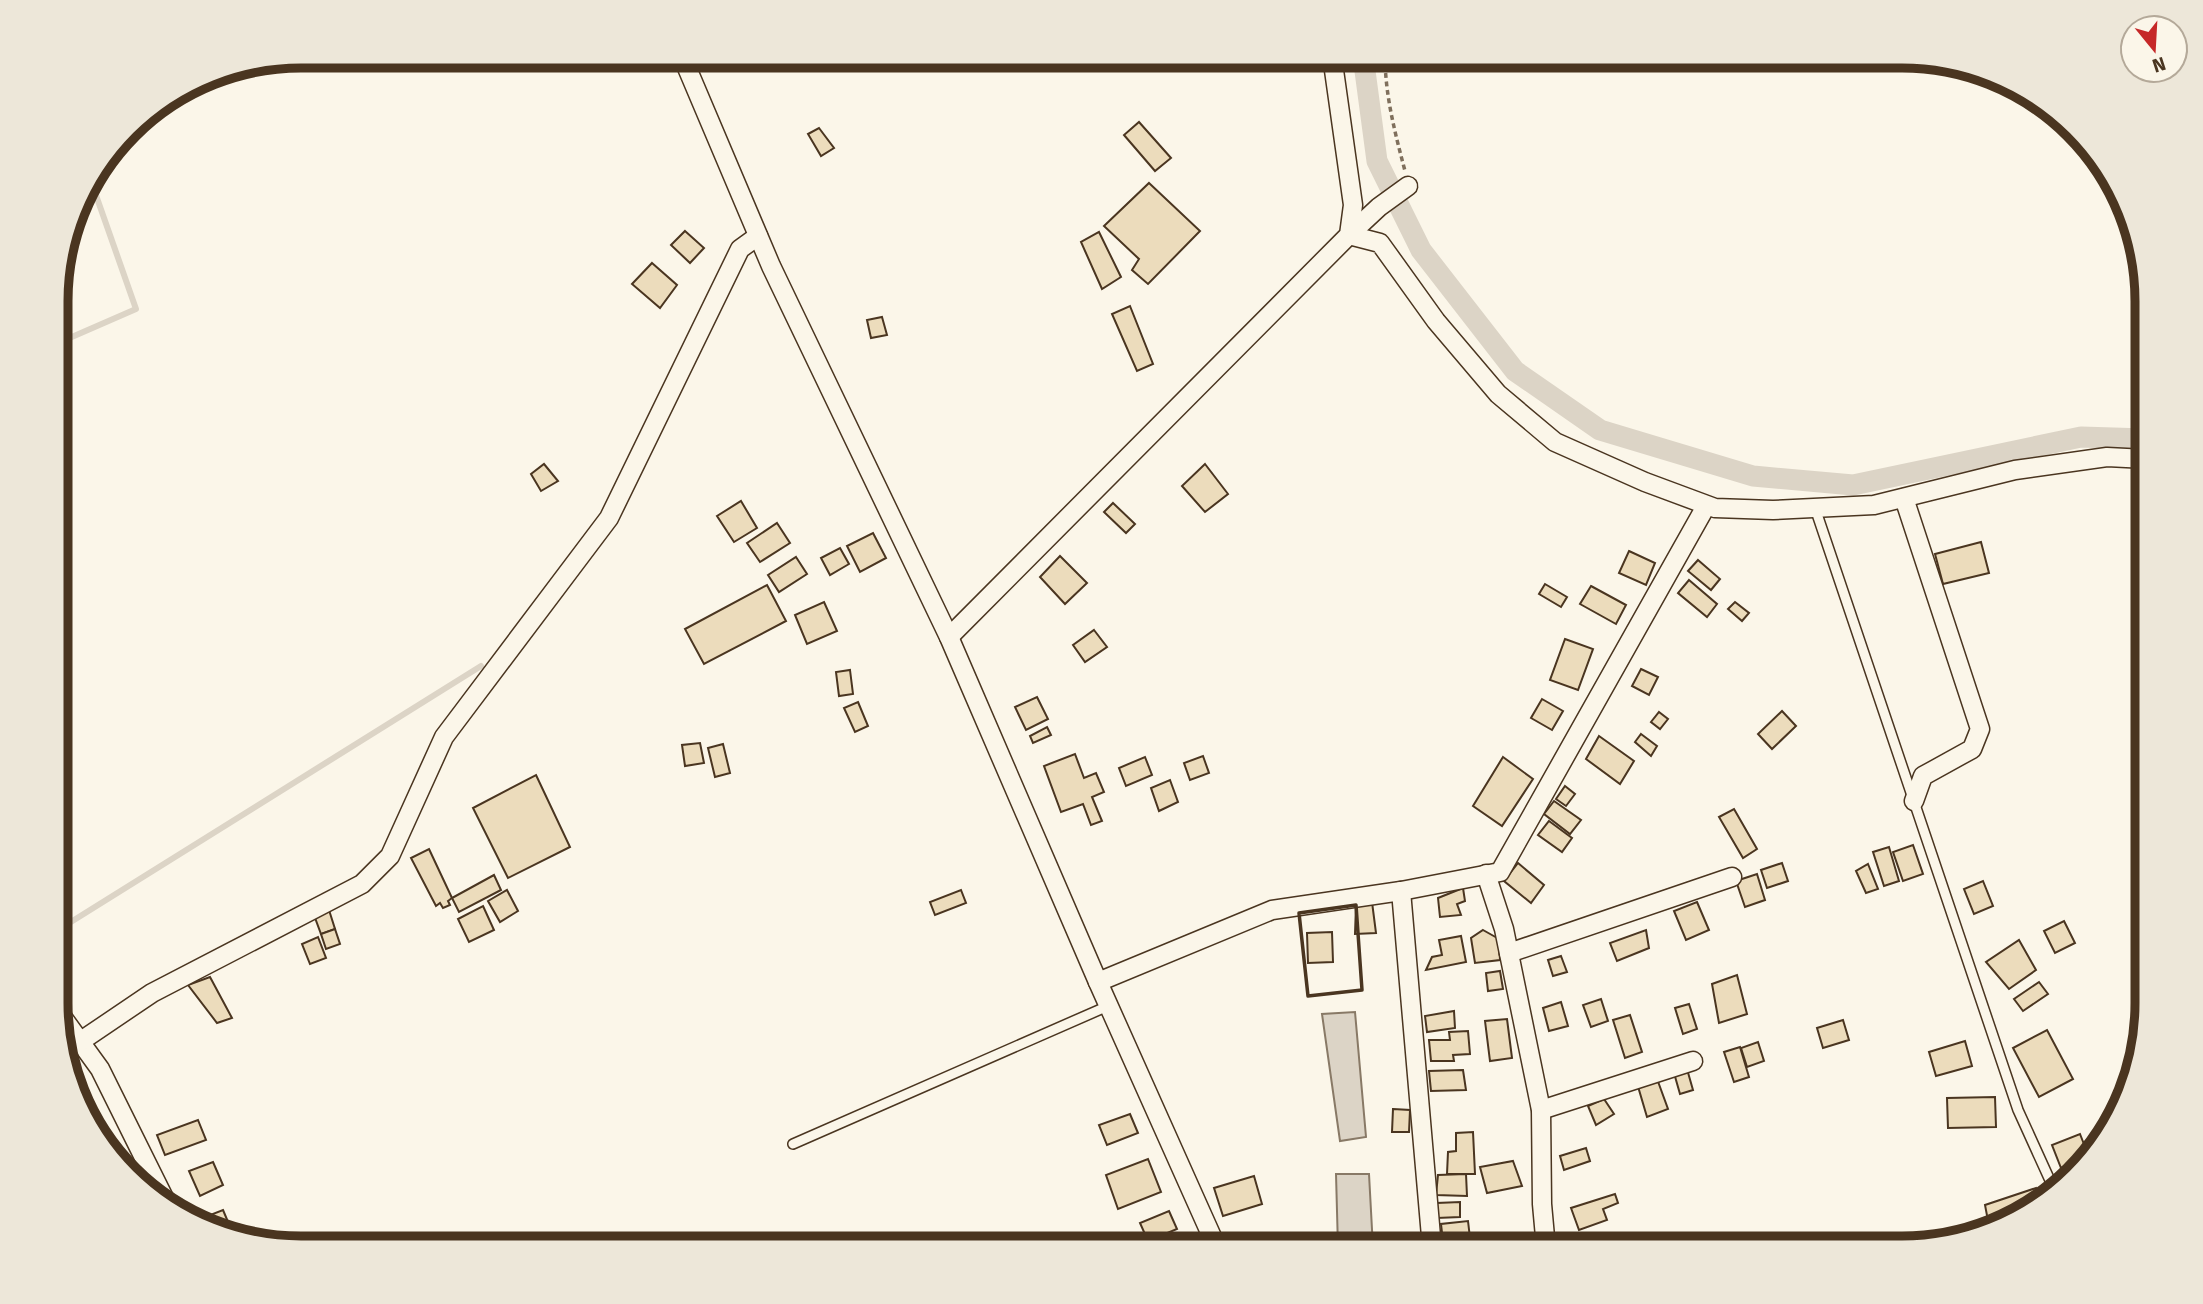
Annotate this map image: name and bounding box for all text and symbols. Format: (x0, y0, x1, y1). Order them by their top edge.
north arrow (2119, 14, 2189, 84)
text: N (2150, 52, 2169, 78)

